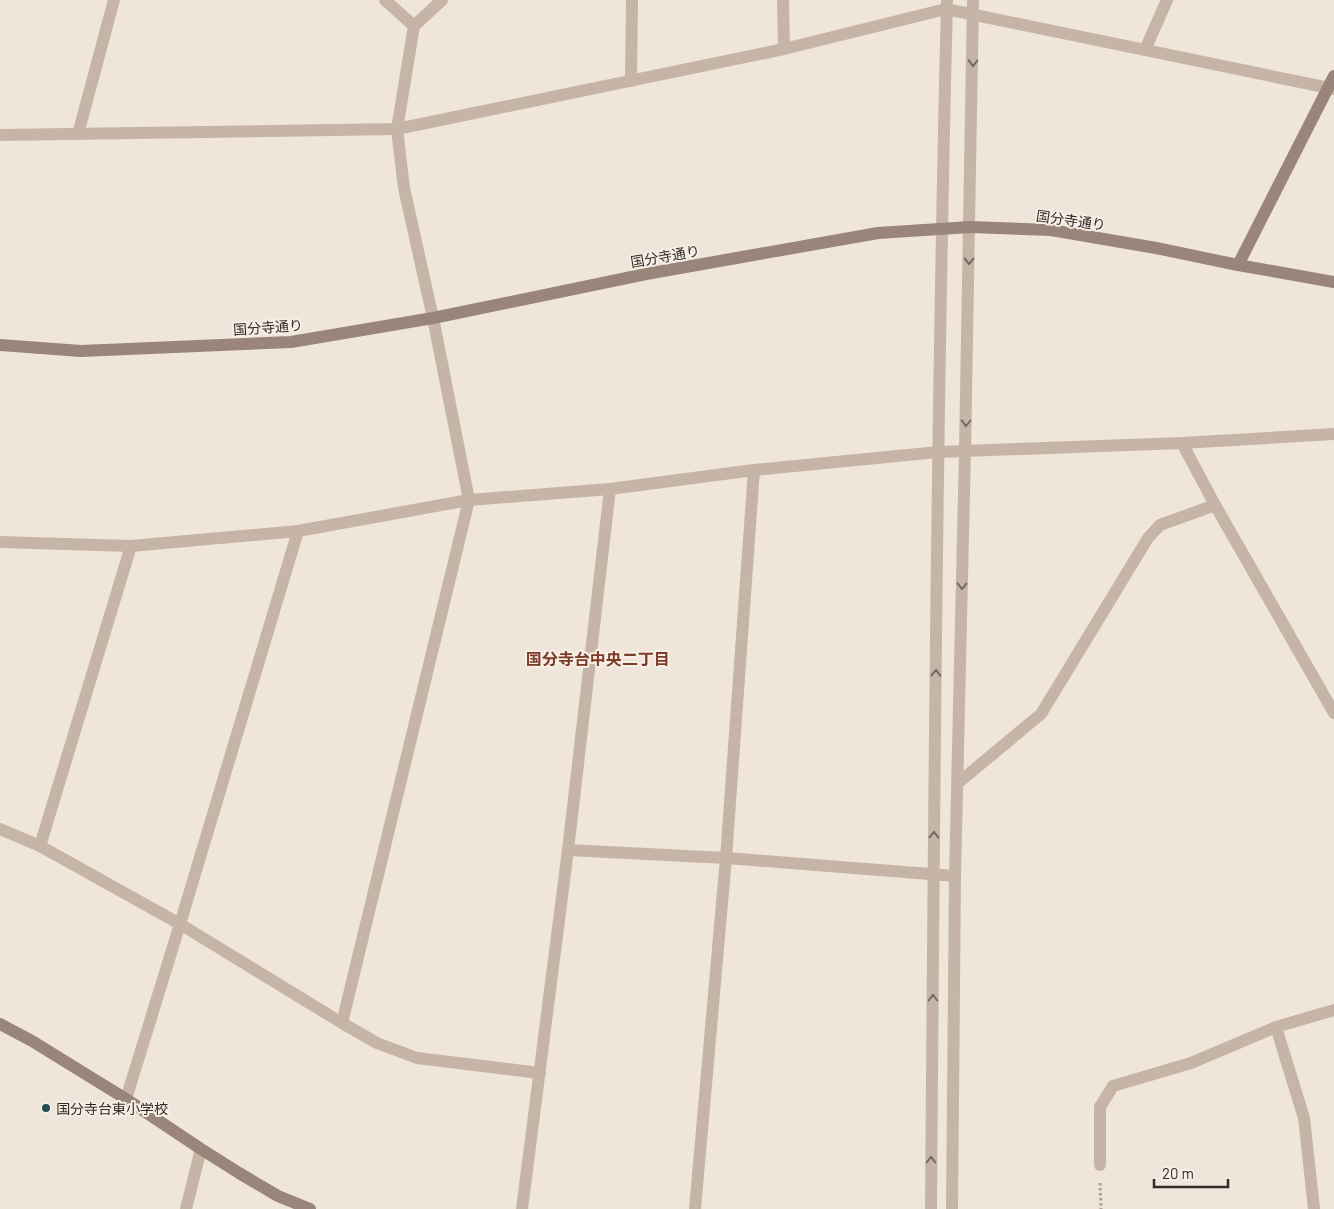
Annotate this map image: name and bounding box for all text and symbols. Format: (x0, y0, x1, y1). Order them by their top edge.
one-way arrow (967, 59, 978, 67)
street label: 国分寺通り (1035, 207, 1107, 233)
street label: 国分寺通り (629, 242, 701, 270)
one-way arrow (964, 257, 974, 265)
street label: 国分寺通り (232, 316, 304, 338)
one-way arrow (961, 420, 971, 427)
one-way arrow (957, 582, 968, 590)
district label: 国分寺台中央二丁目 (526, 649, 670, 668)
one-way arrow (931, 669, 941, 676)
one-way arrow (929, 831, 939, 839)
one-way arrow (927, 994, 938, 1002)
place label: 国分寺台東小学校 (56, 1100, 168, 1117)
marker: 国分寺台東小学校 (40, 1102, 52, 1114)
one-way arrow (926, 1156, 936, 1164)
scale bar (1154, 1156, 1228, 1188)
text: 20 m (1162, 1164, 1194, 1182)

